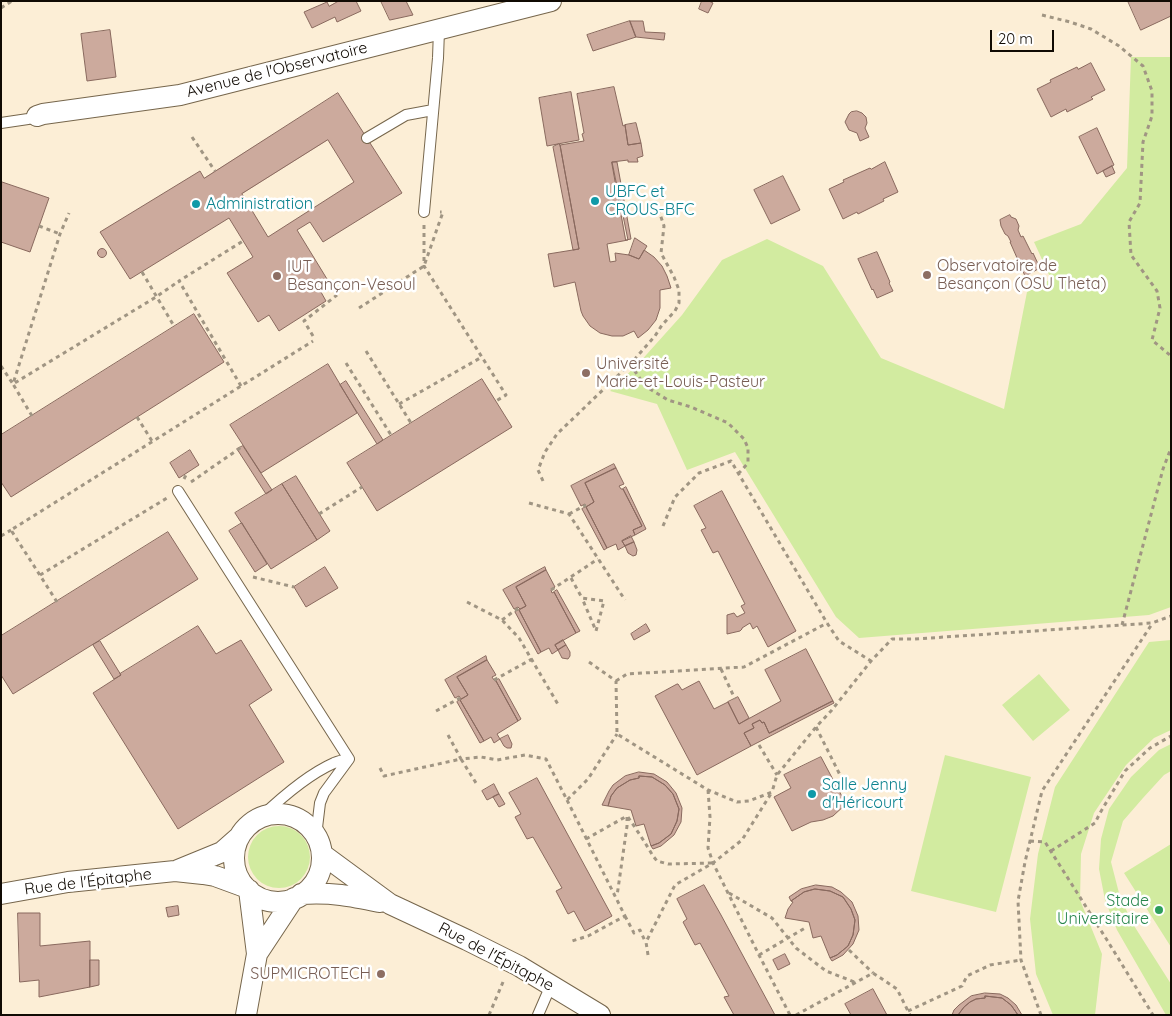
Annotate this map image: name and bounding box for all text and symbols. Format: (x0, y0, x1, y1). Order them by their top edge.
scale bar (992, 20, 1056, 52)
text: 20 m (998, 29, 1033, 48)
street label: Avenue de l'Observatoire (185, 38, 369, 102)
place label: UBFC et CROUS-BFC (605, 182, 695, 220)
place label: Administration (206, 194, 313, 214)
marker: UBFC et CROUS-BFC (589, 195, 601, 207)
marker: Administration (190, 198, 202, 210)
place label: Observatoire de Besançon (OSU Theta) (937, 256, 1106, 294)
place label: IUT Besançon-Vesoul (287, 257, 416, 295)
marker: Observatoire de Besançon (OSU Theta) (921, 269, 933, 281)
marker: IUT Besançon-Vesoul (271, 270, 283, 282)
place label: Université Marie-et-Louis-Pasteur (596, 354, 765, 392)
marker: Université Marie-et-Louis-Pasteur (580, 367, 592, 379)
place label: Salle Jenny d'Héricourt (822, 775, 907, 813)
marker: Salle Jenny d'Héricourt (806, 788, 818, 800)
street label: Rue de l'Épitaphe (23, 865, 153, 899)
place label: Stade Universitaire (1057, 891, 1149, 929)
marker: Stade Universitaire (1153, 904, 1165, 916)
street label: Rue de l'Épitaphe (435, 918, 557, 996)
place label: SUPMICROTECH (250, 964, 371, 984)
marker: SUPMICROTECH (375, 968, 387, 980)

